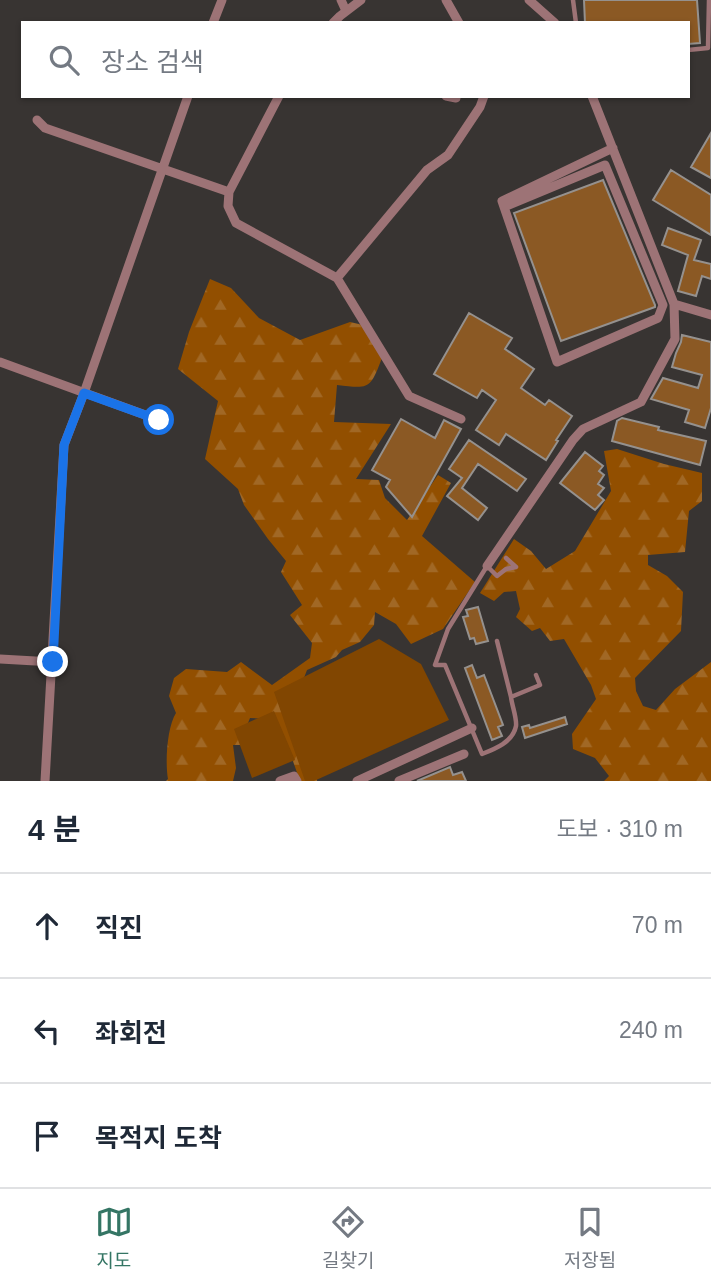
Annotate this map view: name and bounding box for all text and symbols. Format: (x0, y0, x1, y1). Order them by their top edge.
search box (21, 21, 690, 98)
icon: search (45, 41, 83, 79)
text: 장소 검색 (101, 47, 204, 77)
route start (143, 404, 174, 435)
route end (37, 646, 68, 677)
text: 4 분 (28, 813, 81, 846)
text: 도보 · 310 m (556, 816, 683, 842)
icon: ahead (28, 907, 66, 945)
text: 70 m (632, 912, 683, 938)
text: 직진 (95, 913, 143, 943)
icon: left (28, 1012, 66, 1050)
text: 240 m (619, 1017, 683, 1043)
text: 좌회전 (95, 1018, 167, 1048)
icon: arrive (28, 1117, 66, 1155)
text: 목적지 도착 (95, 1123, 222, 1153)
tab: 지도 (95, 1203, 133, 1272)
tab: 길찾기 (322, 1203, 374, 1272)
tab: 저장됨 (564, 1203, 616, 1272)

